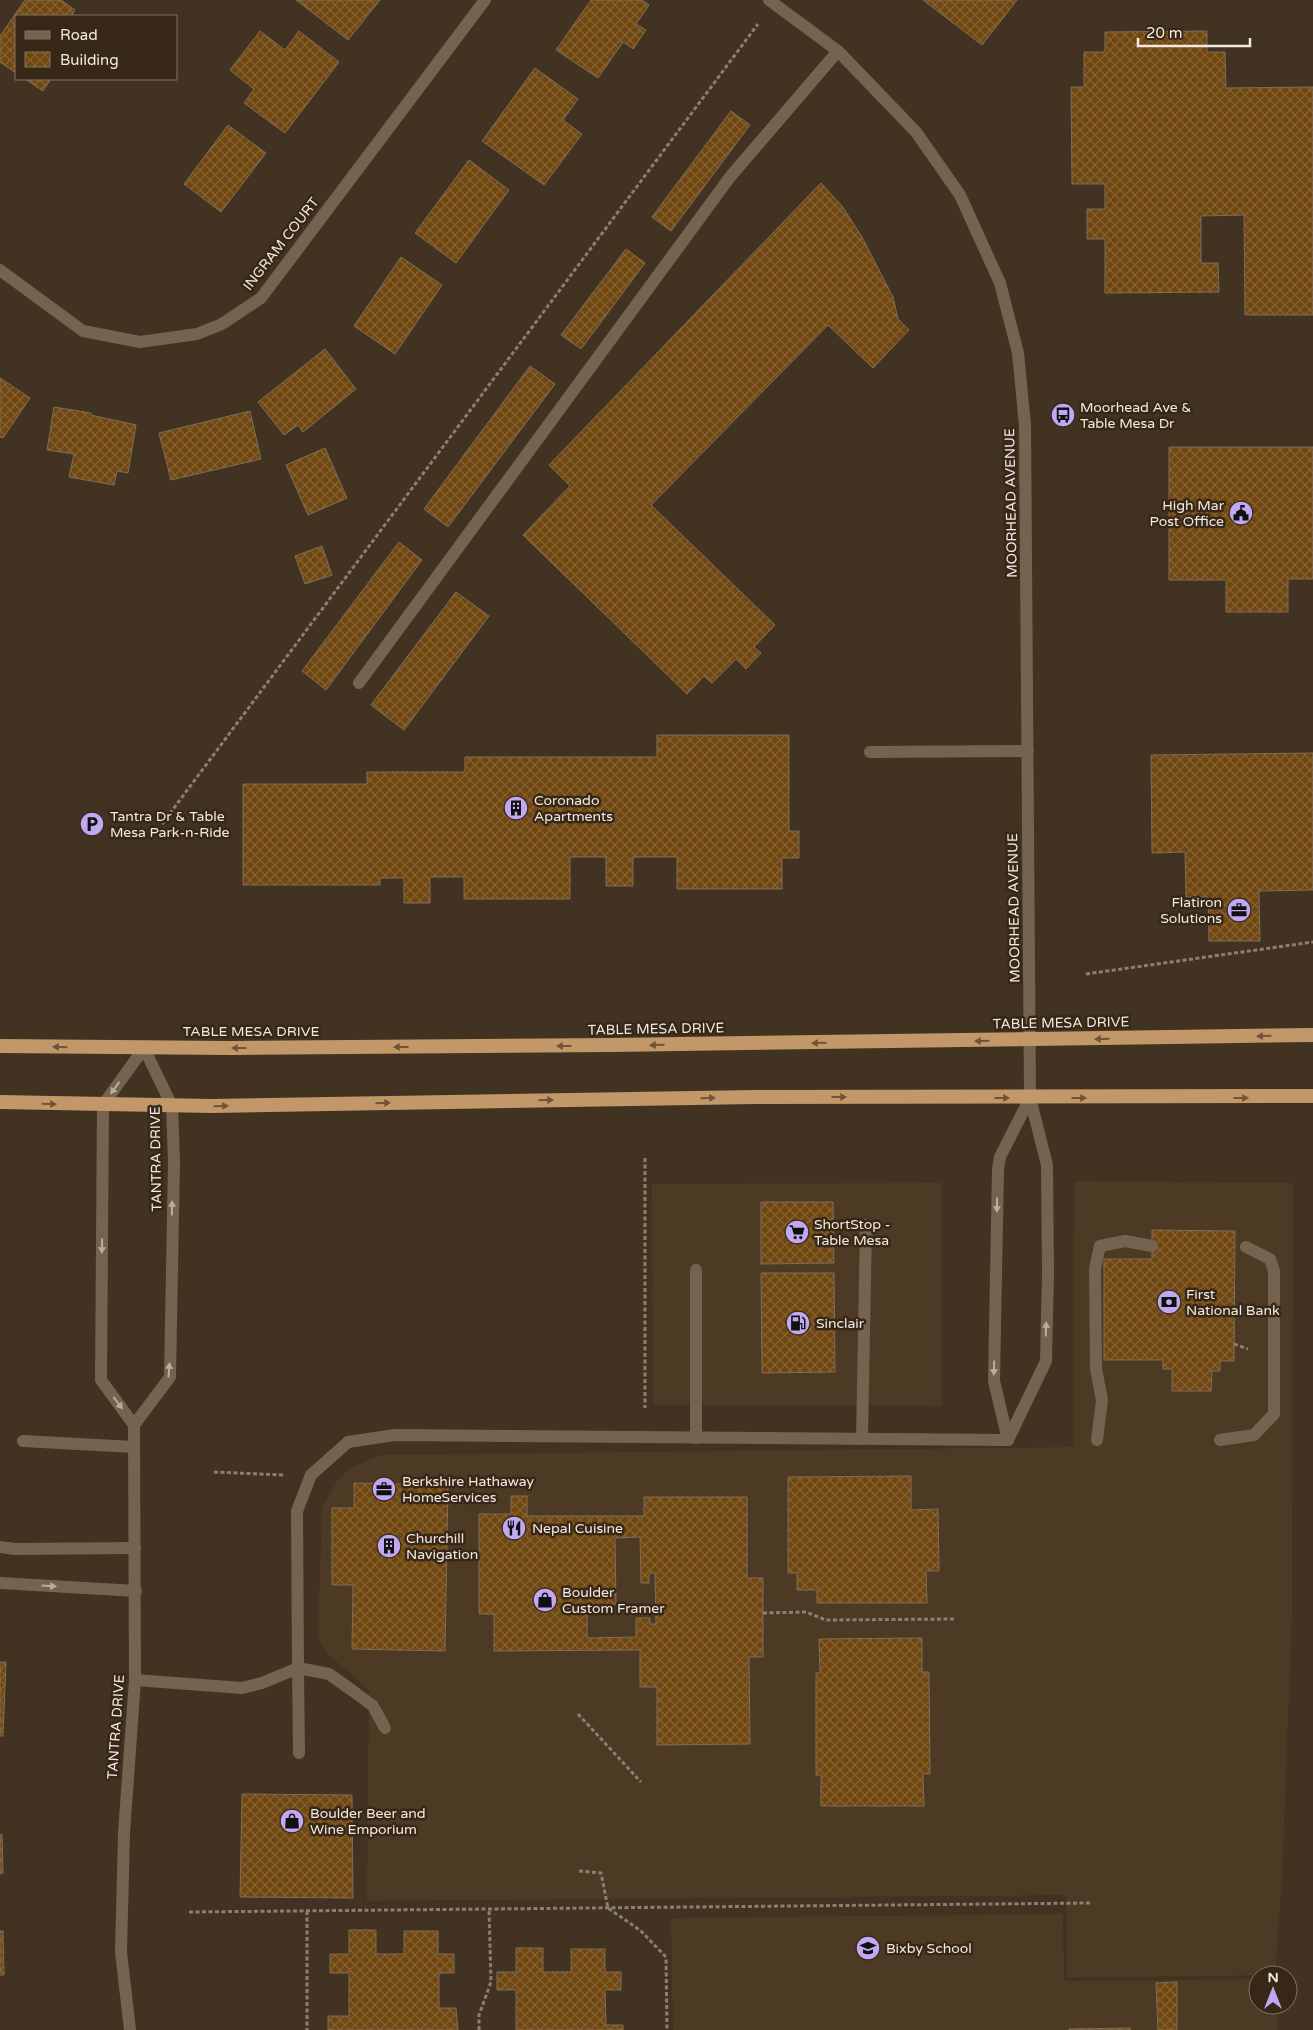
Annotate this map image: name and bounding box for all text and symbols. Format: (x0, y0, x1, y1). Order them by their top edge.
legend (15, 15, 178, 80)
scale bar (1138, 15, 1250, 47)
text: 20 m (1146, 24, 1183, 42)
text: Road (60, 26, 98, 44)
text: Building (60, 51, 119, 69)
street label: INGRAM COURT (239, 194, 323, 294)
place label: Moorhead Ave & Table Mesa Dr (1080, 399, 1192, 432)
bus stop icon: Moorhead Ave & Table Mesa Dr (1050, 402, 1076, 428)
street label: MOORHEAD AVENUE (1001, 428, 1021, 578)
place label: High Mar Post Office (1149, 497, 1225, 530)
public building icon: High Mar Post Office (1228, 500, 1254, 526)
place label: Coronado Apartments (534, 792, 613, 825)
building icon: Coronado Apartments (503, 795, 529, 821)
place label: Tantra Dr & Table Mesa Park-n-Ride (110, 808, 230, 841)
parking icon: Tantra Dr & Table Mesa Park-n-Ride (79, 811, 105, 837)
street label: MOORHEAD AVENUE (1004, 833, 1024, 983)
place label: Flatiron Solutions (1160, 894, 1222, 927)
office icon: Flatiron Solutions (1226, 897, 1252, 923)
street label: TABLE MESA DRIVE (992, 1013, 1130, 1033)
street label: TABLE MESA DRIVE (587, 1019, 725, 1039)
street label: TABLE MESA DRIVE (183, 1023, 319, 1040)
one-way arrow (1256, 1033, 1272, 1041)
one-way arrow (1094, 1035, 1110, 1043)
one-way arrow (974, 1037, 990, 1045)
one-way arrow (811, 1039, 827, 1047)
one-way arrow (649, 1041, 665, 1049)
one-way arrow (555, 1042, 571, 1050)
one-way arrow (52, 1043, 68, 1051)
one-way arrow (393, 1043, 409, 1051)
one-way arrow (230, 1044, 246, 1052)
one-way arrow (110, 1081, 120, 1094)
one-way arrow (831, 1093, 847, 1101)
one-way arrow (701, 1094, 717, 1102)
one-way arrow (994, 1094, 1010, 1102)
one-way arrow (1071, 1094, 1087, 1102)
one-way arrow (1234, 1094, 1250, 1102)
one-way arrow (538, 1096, 554, 1104)
one-way arrow (376, 1099, 392, 1107)
one-way arrow (41, 1100, 57, 1108)
one-way arrow (213, 1101, 229, 1109)
street label: TANTRA DRIVE (147, 1106, 165, 1212)
one-way arrow (993, 1197, 1001, 1213)
one-way arrow (168, 1200, 176, 1216)
place label: ShortStop - Table Mesa (814, 1216, 891, 1249)
supermarket icon: ShortStop - Table Mesa (784, 1219, 810, 1245)
one-way arrow (98, 1238, 106, 1254)
place label: First National Bank (1186, 1286, 1280, 1319)
bank icon: First National Bank (1156, 1289, 1182, 1315)
fuel station icon: Sinclair (785, 1310, 811, 1336)
place label: Sinclair (816, 1315, 865, 1332)
one-way arrow (1043, 1321, 1051, 1337)
one-way arrow (990, 1360, 998, 1376)
one-way arrow (166, 1362, 174, 1378)
one-way arrow (112, 1396, 123, 1409)
place label: Berkshire Hathaway HomeServices (402, 1473, 535, 1506)
office icon: Berkshire Hathaway HomeServices (371, 1476, 397, 1502)
restaurant icon: Nepal Cuisine (501, 1515, 527, 1541)
place label: Nepal Cuisine (532, 1520, 623, 1537)
place label: Churchill Navigation (406, 1530, 478, 1563)
building icon: Churchill Navigation (376, 1533, 402, 1559)
one-way arrow (41, 1583, 57, 1591)
place label: Boulder Custom Framer (562, 1584, 665, 1617)
shop icon: Boulder Custom Framer (532, 1587, 558, 1613)
street label: TANTRA DRIVE (104, 1674, 128, 1780)
place label: Boulder Beer and Wine Emporium (310, 1805, 426, 1838)
shop icon: Boulder Beer and Wine Emporium (279, 1808, 305, 1834)
school or university icon: Bixby School (855, 1935, 881, 1961)
place label: Bixby School (886, 1940, 972, 1957)
north arrow (1248, 1965, 1298, 2015)
text: N (1267, 1969, 1279, 1986)

